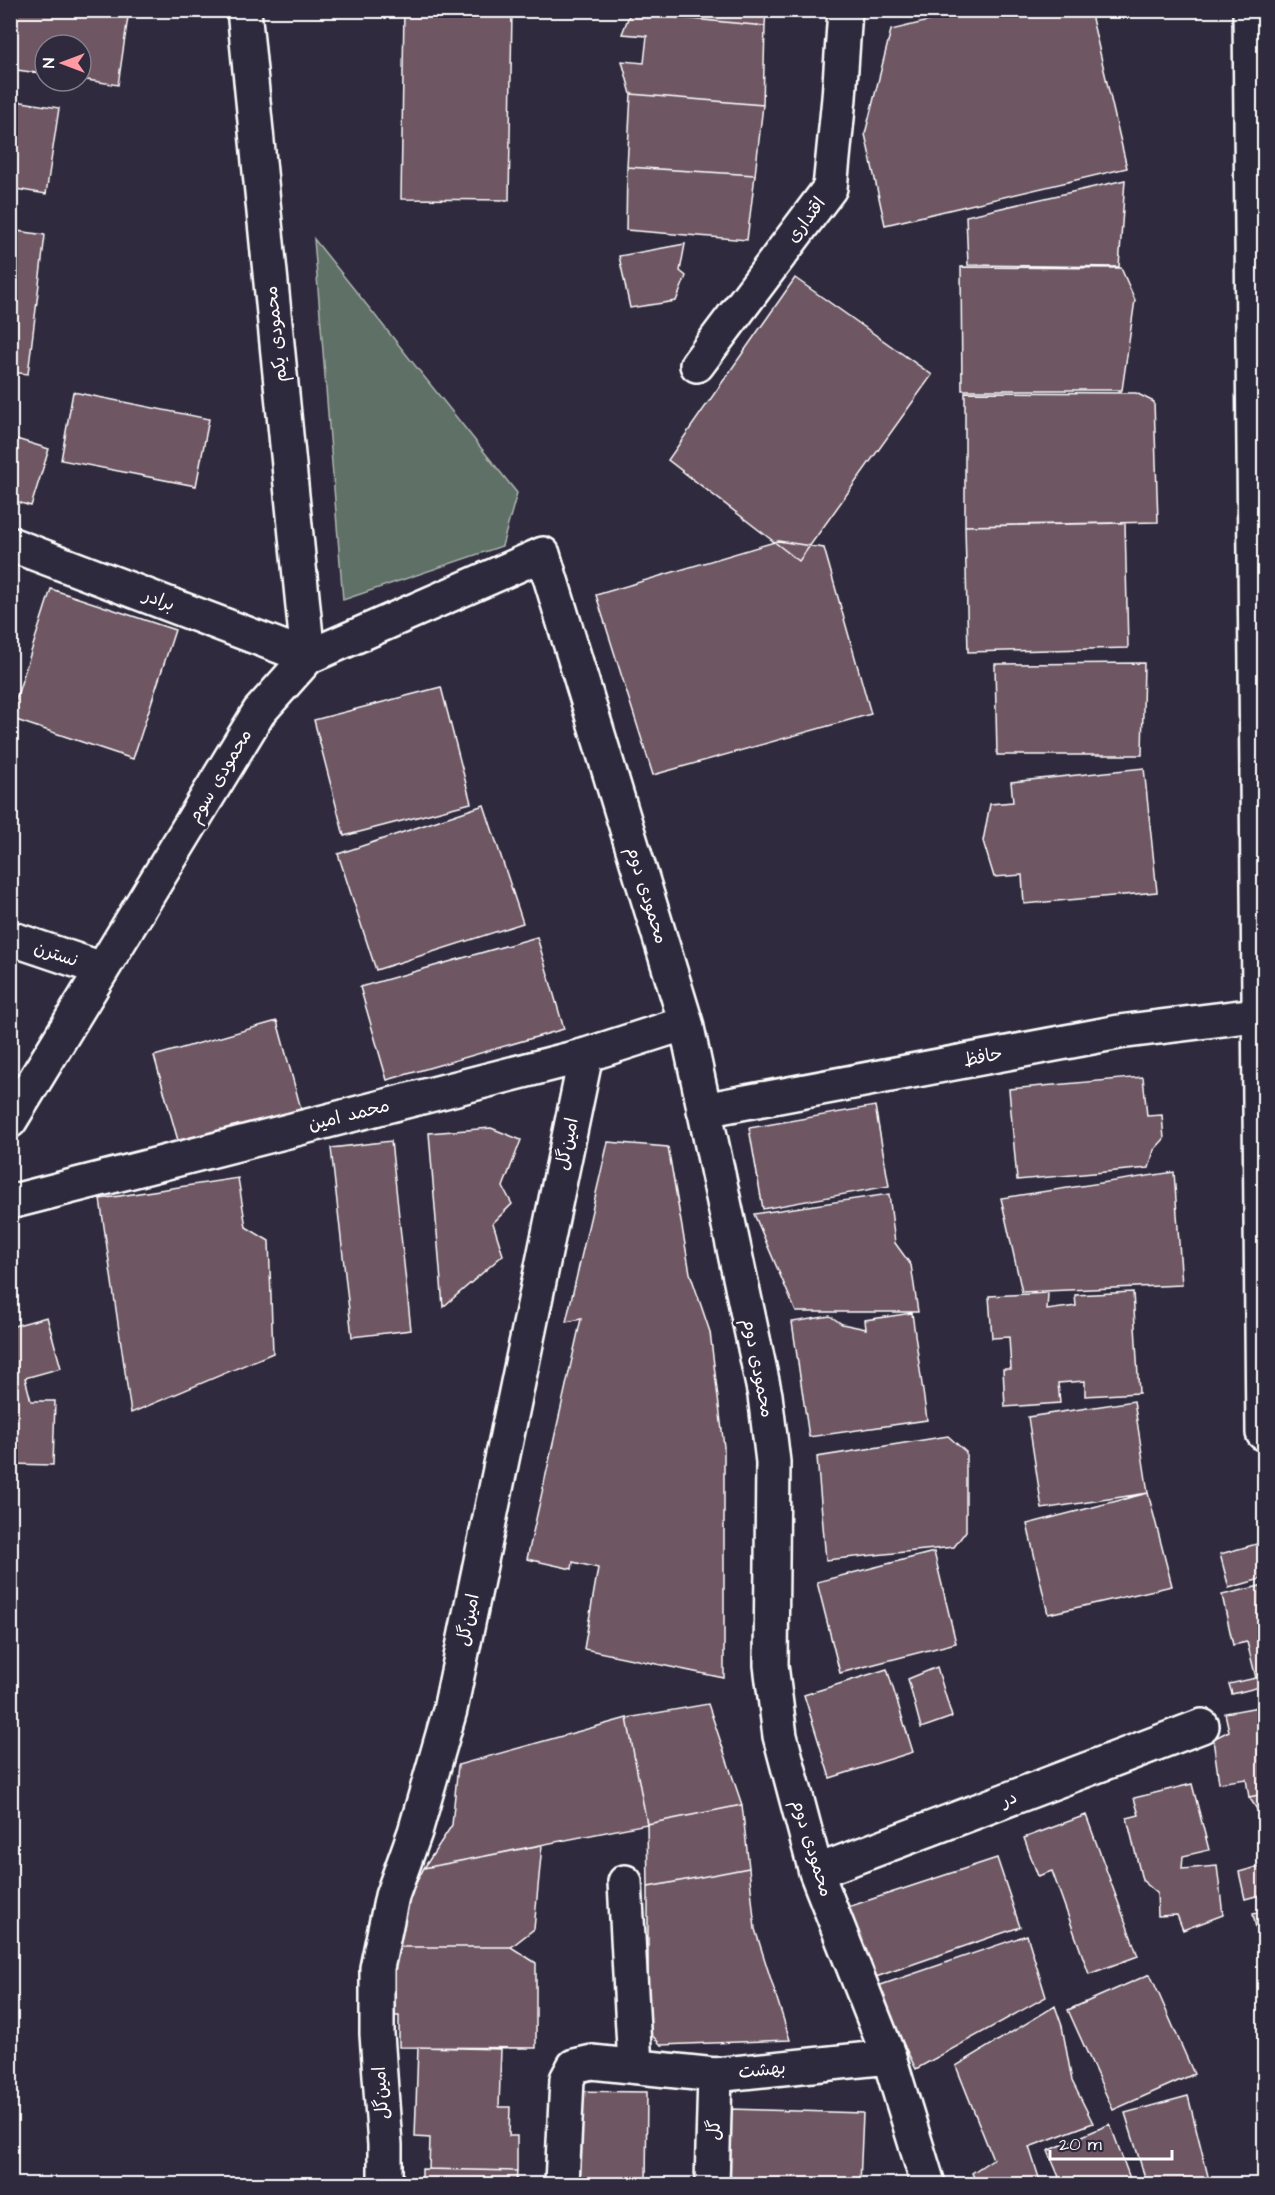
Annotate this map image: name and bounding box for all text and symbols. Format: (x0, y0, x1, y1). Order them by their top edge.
north arrow (33, 33, 93, 93)
text: N (38, 58, 60, 68)
street label: اقتداری (781, 192, 831, 248)
street label: محمودی یکم (259, 284, 294, 383)
street label: برادر (138, 582, 178, 617)
street label: محمودی سوم (182, 724, 259, 828)
street label: محمودی دوم (619, 843, 674, 947)
street label: نسترن (31, 935, 81, 973)
street label: حافظ (961, 1041, 1005, 1073)
street label: محمد امین (306, 1093, 392, 1137)
street label: امین‌گل (549, 1115, 585, 1173)
street label: محمودی دوم (735, 1316, 780, 1420)
street label: امین‌گل (450, 1591, 486, 1649)
street label: در (995, 1785, 1021, 1814)
street label: محمودی دوم (784, 1796, 839, 1900)
street label: بهشت (737, 2055, 787, 2085)
street label: امین‌گل (367, 2066, 395, 2120)
street label: گل (701, 2119, 727, 2141)
scale bar (1050, 2123, 1172, 2161)
text: 20 m (1059, 2132, 1102, 2157)

